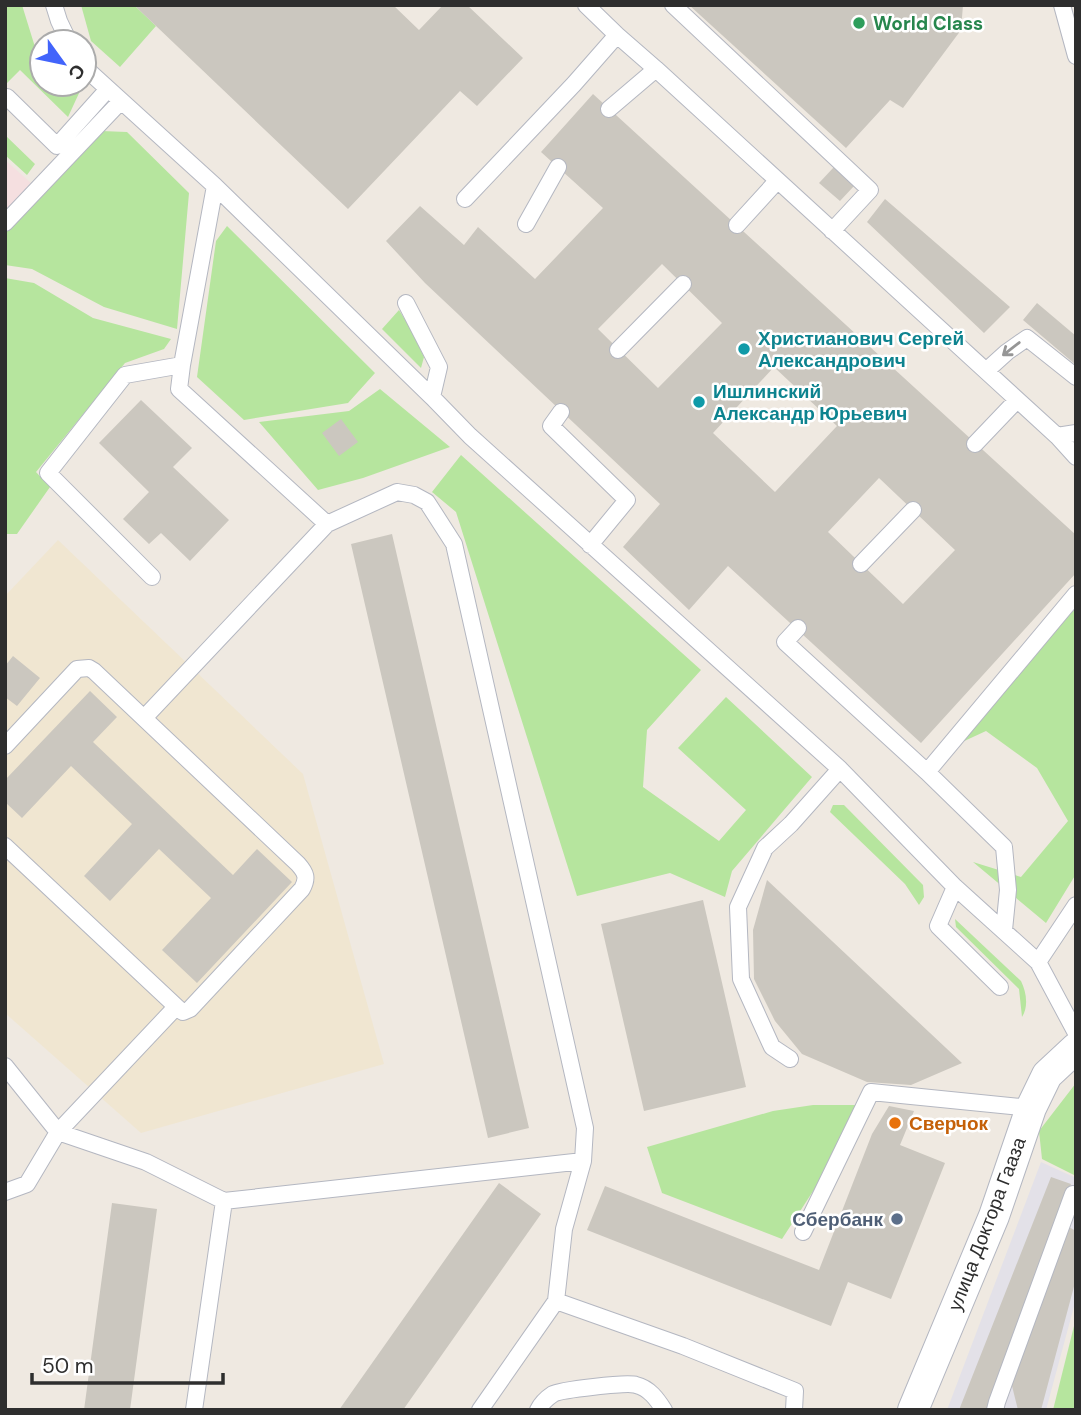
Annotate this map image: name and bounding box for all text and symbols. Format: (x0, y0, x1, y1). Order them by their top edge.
place label: World Class (873, 11, 983, 36)
marker: World Class (851, 15, 867, 31)
north arrow (28, 28, 98, 98)
text: С (62, 59, 91, 85)
place label: Христианович Сергей Александрович (758, 326, 964, 373)
marker: Христианович Сергей Александрович (736, 341, 752, 357)
one-way arrow (1003, 342, 1021, 357)
place label: Ишлинский Александр Юрьевич (713, 379, 907, 426)
marker: Ишлинский Александр Юрьевич (691, 394, 707, 410)
place label: Сверчок (909, 1111, 988, 1136)
marker: Сверчок (887, 1115, 903, 1131)
street label: улица Доктора Гааза (942, 1133, 1032, 1314)
place label: Сбербанк (792, 1207, 883, 1232)
marker: Сбербанк (889, 1211, 905, 1227)
scale bar (32, 1342, 222, 1386)
text: 50 m (42, 1352, 93, 1380)

